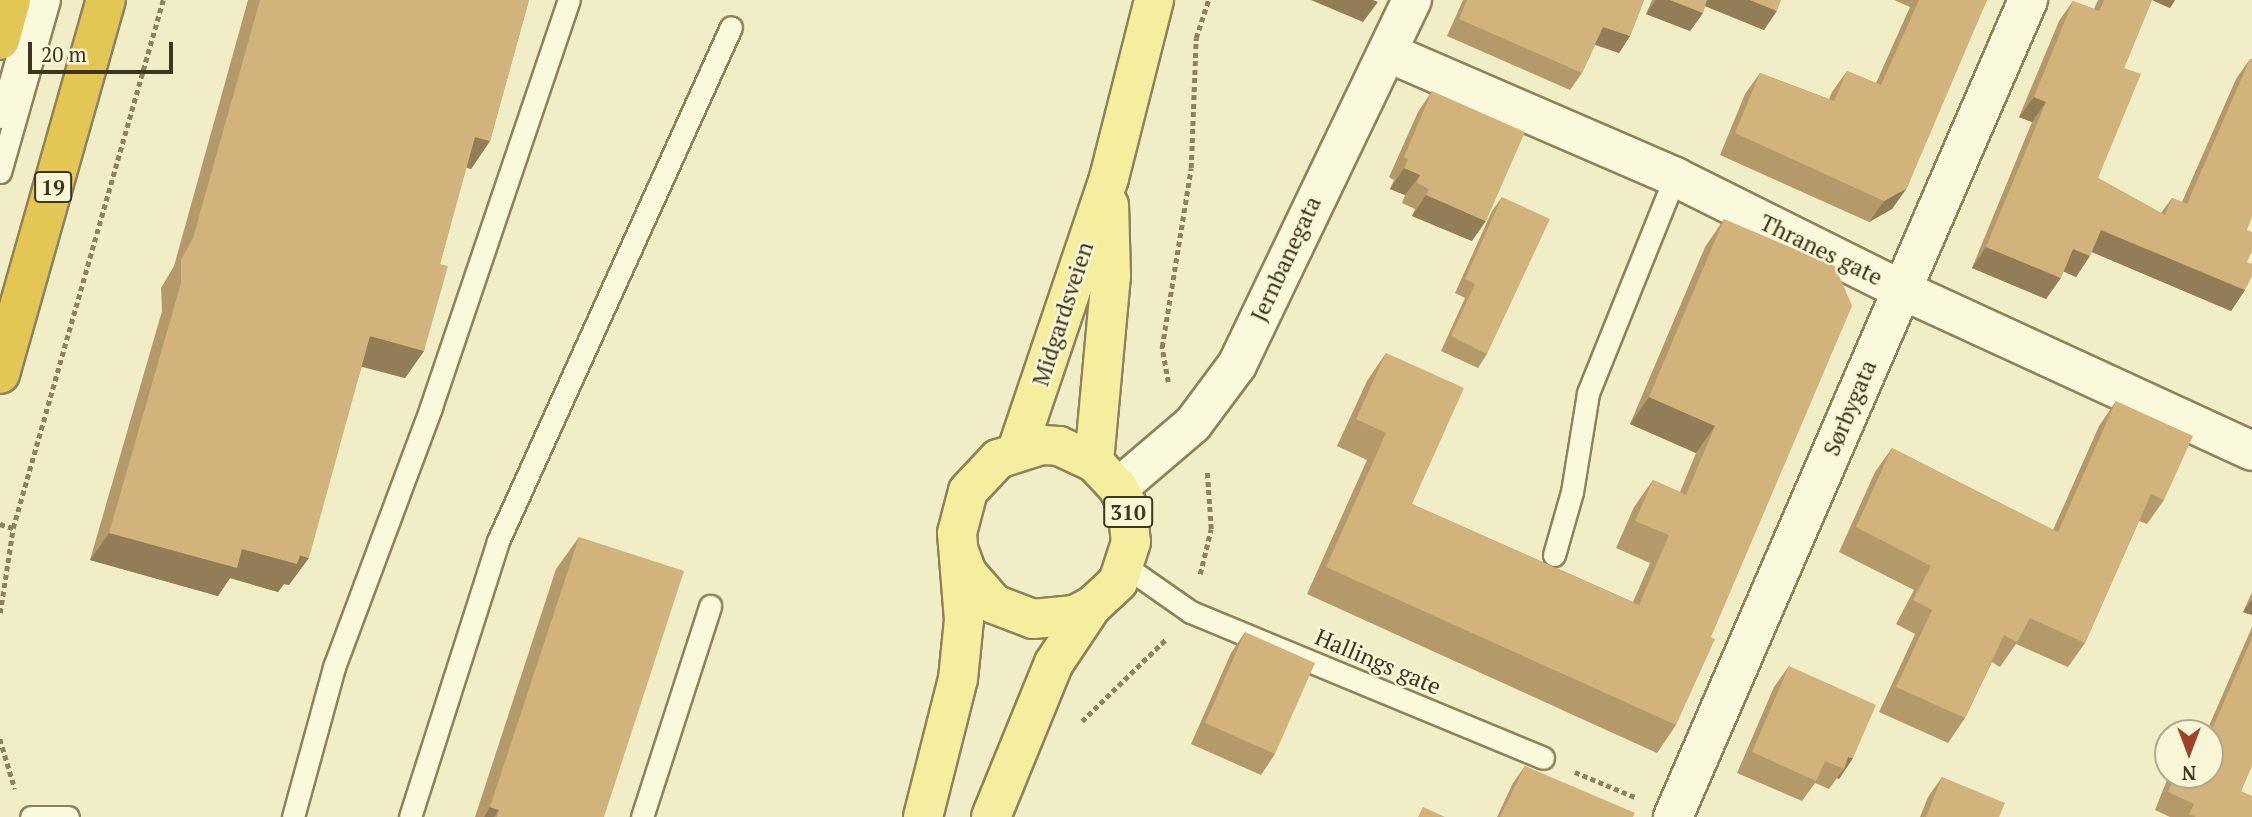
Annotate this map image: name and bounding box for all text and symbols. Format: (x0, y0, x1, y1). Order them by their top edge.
scale bar (32, 28, 177, 72)
text: 20 m (41, 40, 87, 68)
road number: 19 (34, 170, 72, 204)
street label: Jernbanegata (1245, 192, 1327, 326)
street label: Thranes gate (1755, 208, 1887, 292)
street label: Midgardsveien (1027, 238, 1099, 390)
street label: Sørbygata (1818, 356, 1882, 460)
road number: 310 (1102, 494, 1154, 530)
street label: Hallings gate (1311, 623, 1445, 701)
north arrow (2154, 719, 2224, 789)
text: N (2182, 761, 2196, 786)

